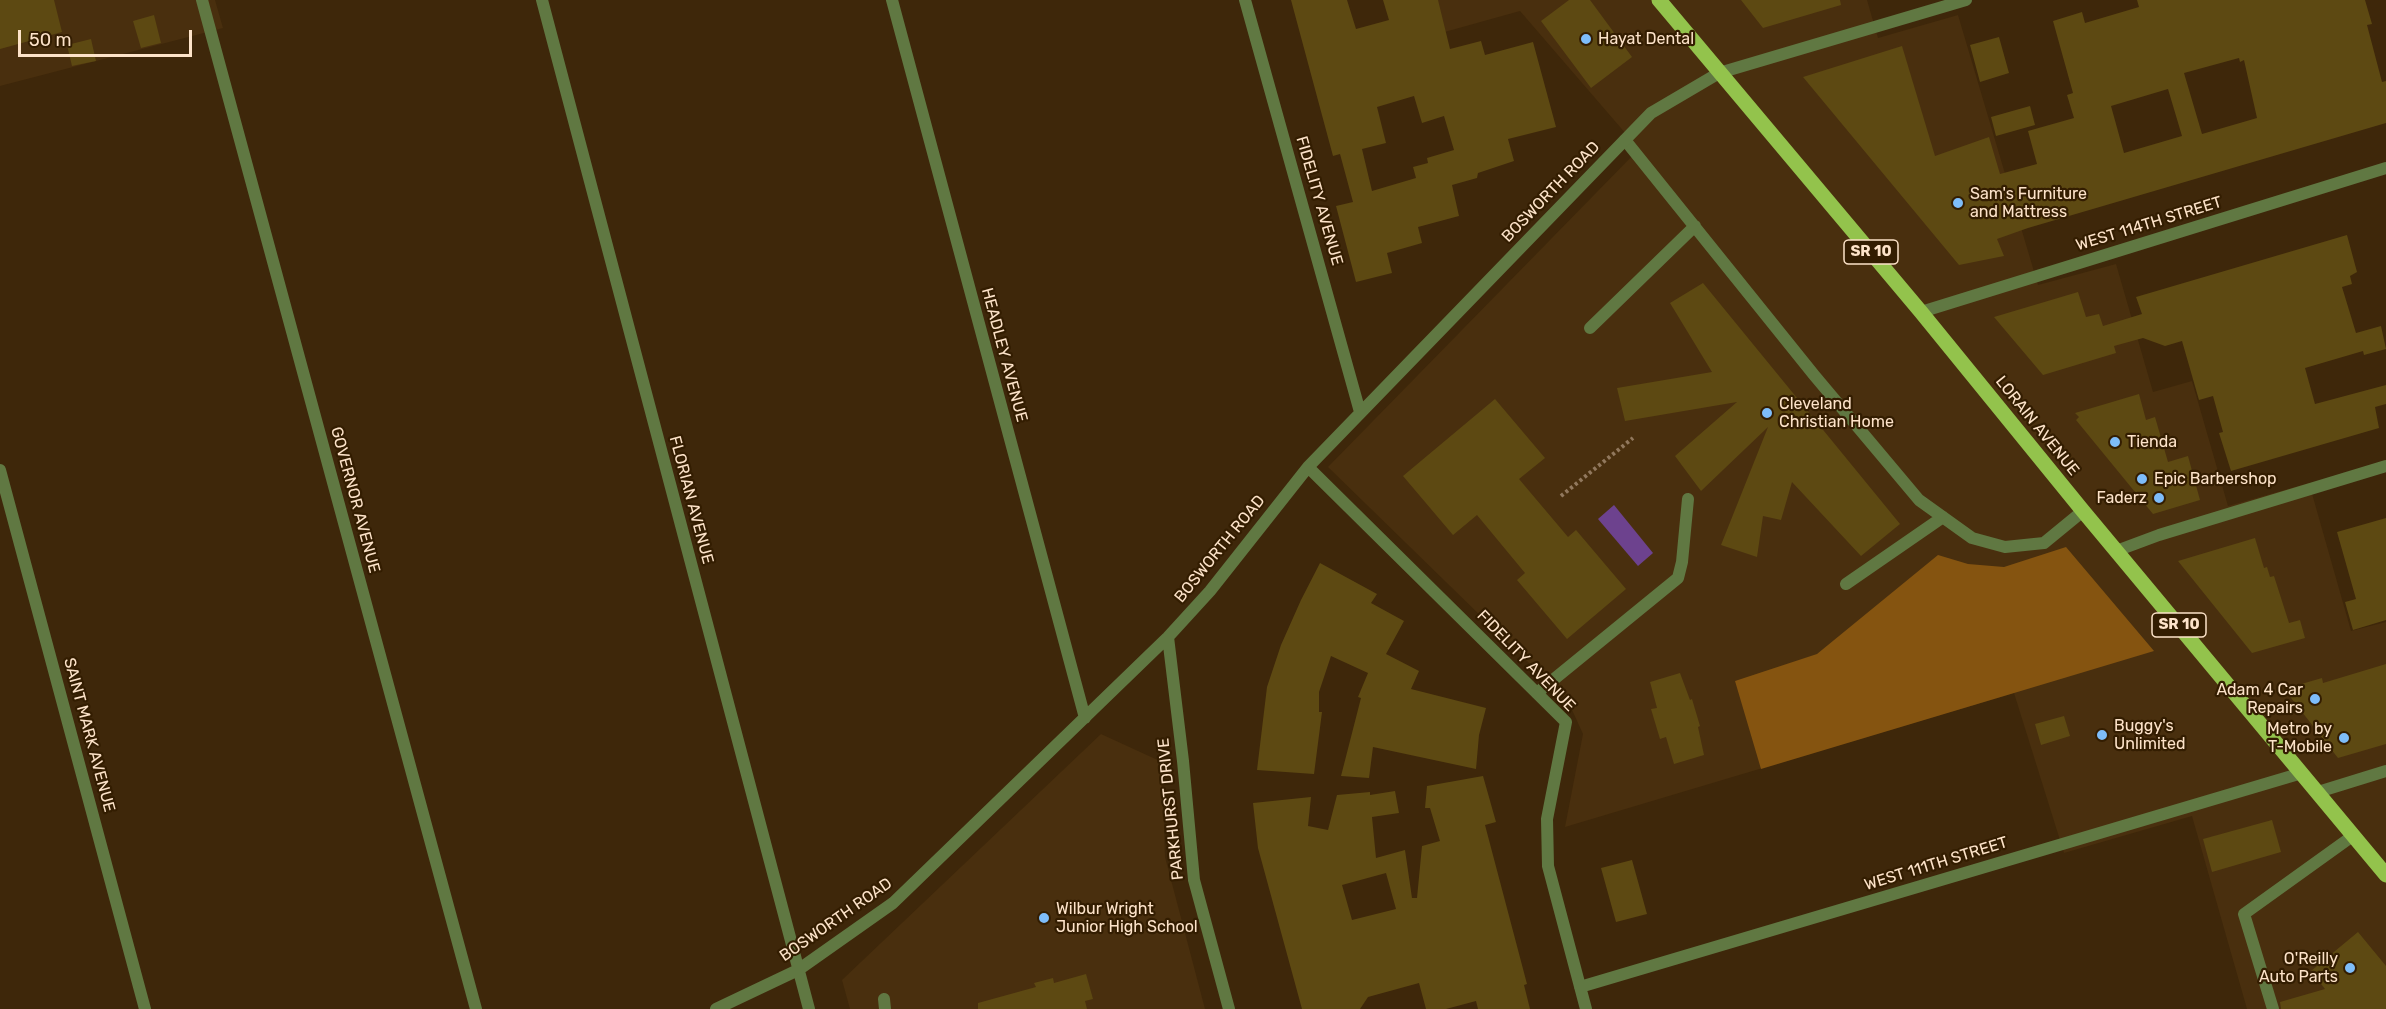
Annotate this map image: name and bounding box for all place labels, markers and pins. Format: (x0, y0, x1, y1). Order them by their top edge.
place label: Hayat Dental (1598, 29, 1694, 49)
marker: Hayat Dental (1579, 32, 1593, 46)
place label: Sam's Furniture and Mattress (1970, 184, 2087, 222)
marker: Sam's Furniture and Mattress (1951, 196, 1965, 210)
place label: Cleveland Christian Home (1779, 394, 1894, 432)
marker: Cleveland Christian Home (1760, 406, 1774, 420)
place label: Tienda (2127, 432, 2177, 452)
marker: Tienda (2108, 435, 2122, 449)
place label: Epic Barbershop (2154, 469, 2277, 489)
marker: Epic Barbershop (2135, 472, 2149, 486)
place label: Faderz (2097, 488, 2147, 508)
marker: Faderz (2152, 491, 2166, 505)
place label: Adam 4 Car Repairs (2216, 680, 2303, 718)
marker: Adam 4 Car Repairs (2308, 692, 2322, 706)
place label: Buggy's Unlimited (2114, 716, 2186, 754)
place label: Metro by T-Mobile (2267, 719, 2332, 757)
marker: Buggy's Unlimited (2095, 728, 2109, 742)
marker: Metro by T-Mobile (2337, 731, 2351, 745)
place label: Wilbur Wright Junior High School (1056, 899, 1198, 937)
marker: Wilbur Wright Junior High School (1037, 911, 1051, 925)
place label: O'Reilly Auto Parts (2259, 949, 2338, 987)
marker: O'Reilly Auto Parts (2343, 961, 2357, 975)

